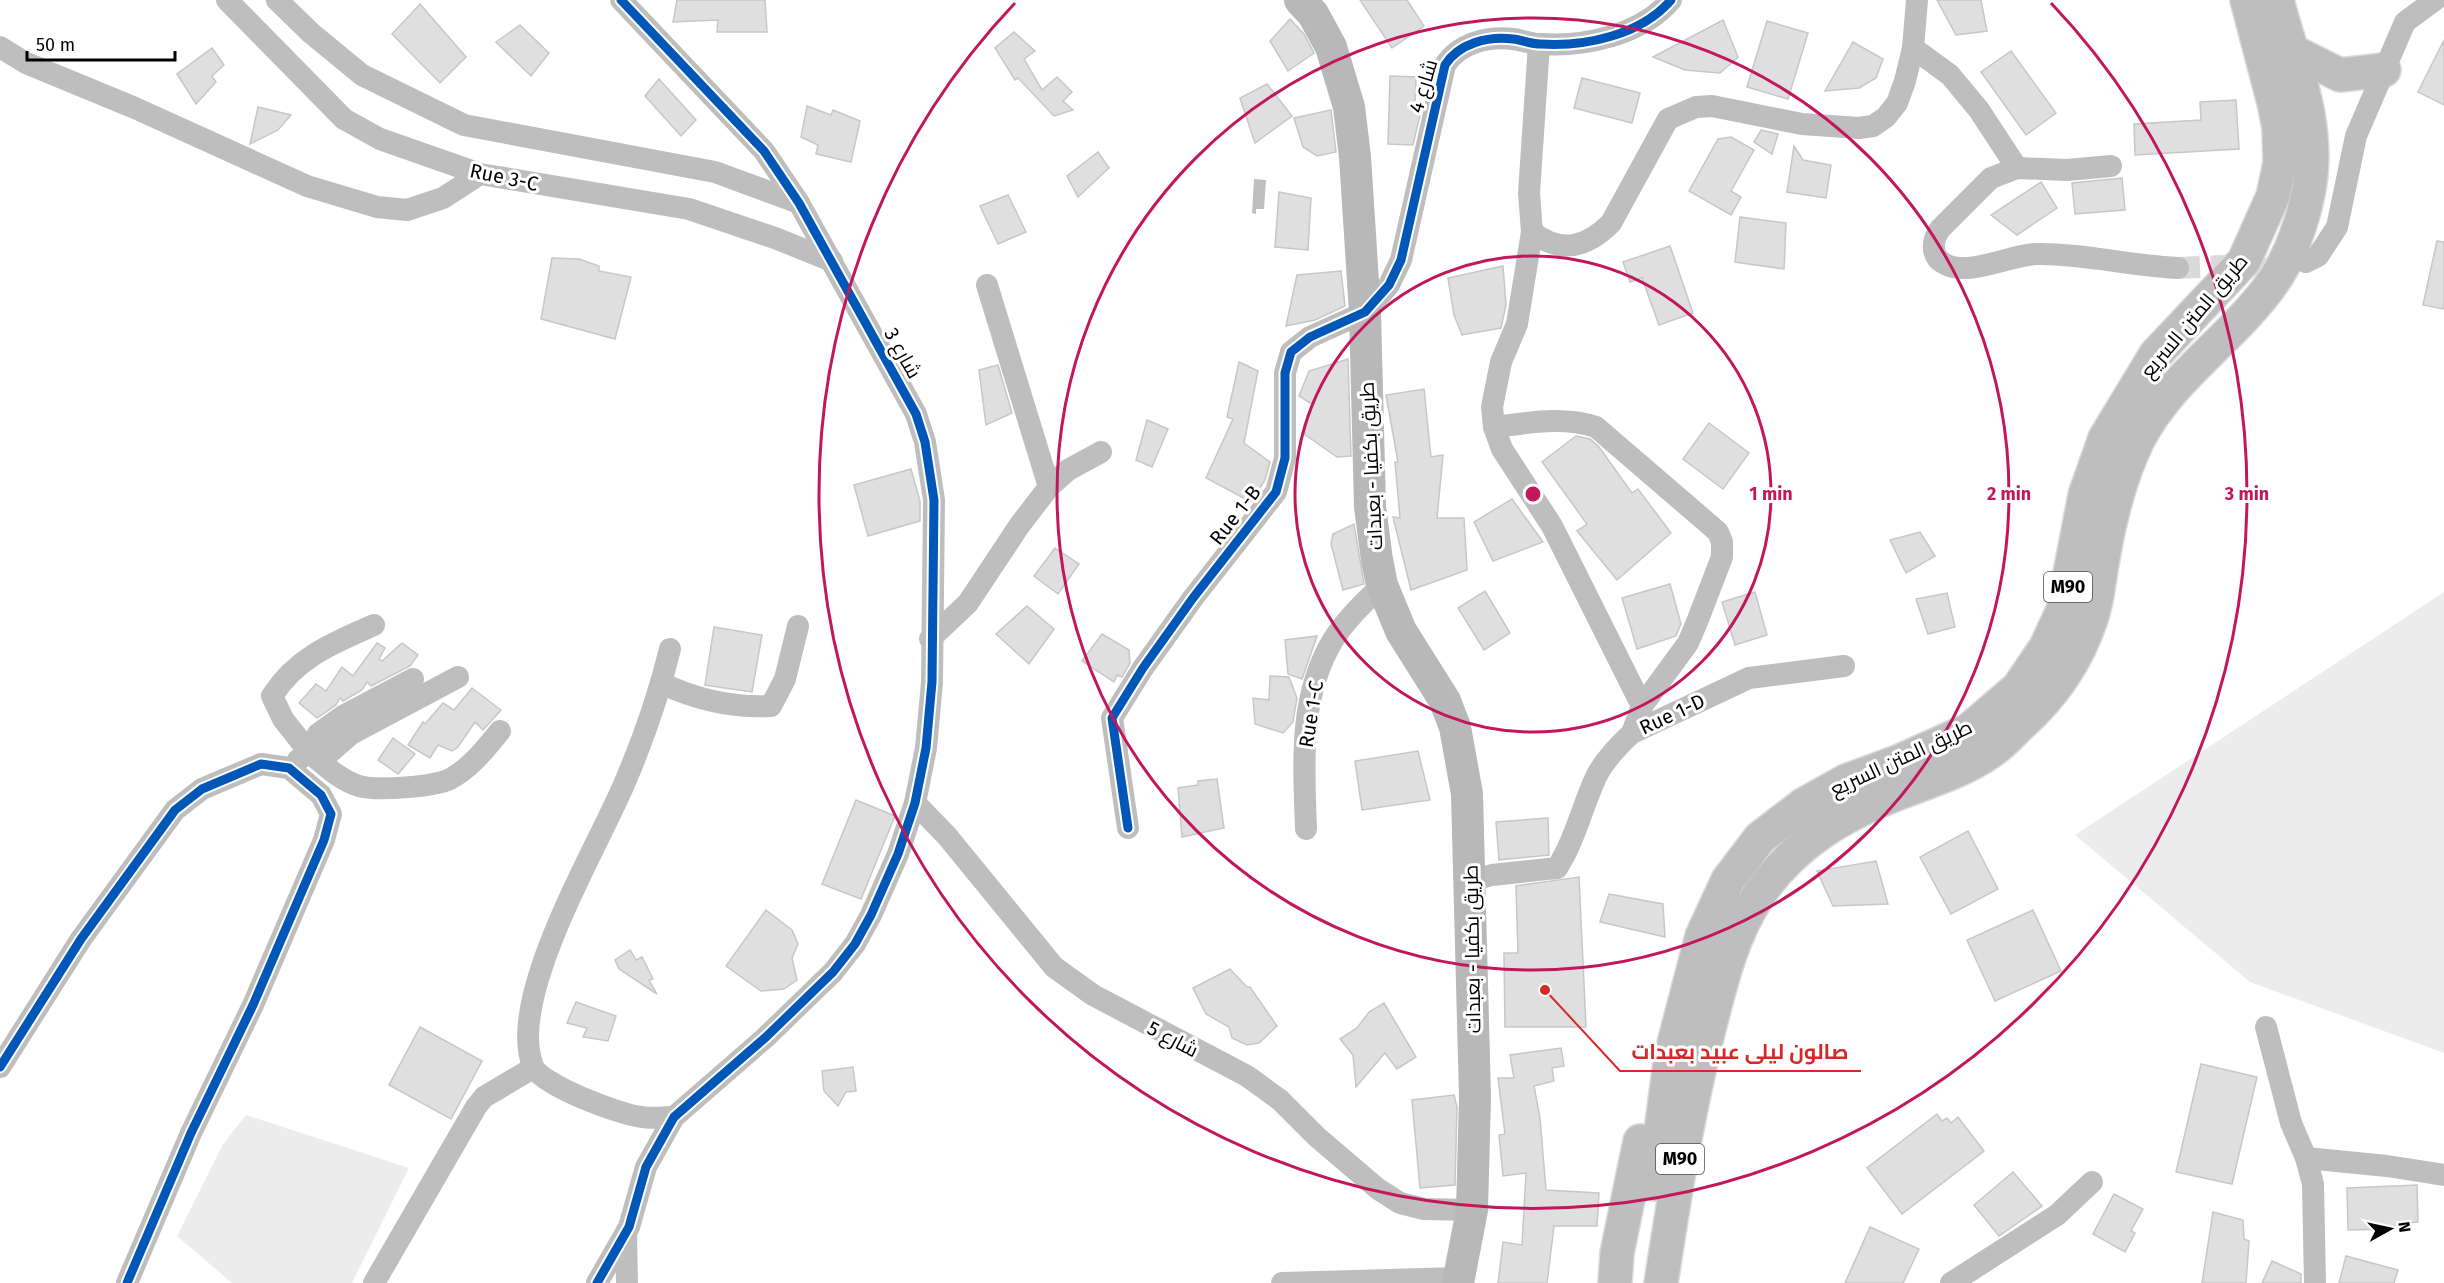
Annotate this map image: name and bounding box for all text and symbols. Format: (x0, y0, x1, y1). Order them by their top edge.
scale bar (27, 24, 176, 62)
text: 50 m (36, 34, 75, 56)
street label: شارع 4 (1404, 56, 1444, 116)
street label: Rue 3-C (468, 158, 540, 196)
street label: طريق المتن السريع (2135, 249, 2254, 384)
street label: شارع 3 (878, 324, 927, 383)
street label: طريق بكفيا - بعبدات (1355, 381, 1388, 551)
street label: Rue 1-B (1204, 480, 1266, 550)
text: 1 min (1749, 483, 1793, 505)
text: 2 min (1987, 483, 2031, 505)
text: 3 min (2224, 483, 2269, 505)
centre of rings (1523, 484, 1543, 504)
road number: M90 (2044, 572, 2092, 602)
street label: Rue 1-C (1294, 679, 1328, 749)
street label: Rue 1-D (1635, 688, 1709, 740)
street label: طريق المتن السريع (1826, 715, 1977, 803)
street label: طريق بكفيا - بعبدات (1459, 865, 1486, 1033)
street label: شارع 5 (1143, 1016, 1203, 1064)
callout: صالون ليلى عبيد بعبدات (1620, 1032, 1861, 1071)
text: صالون ليلى عبيد بعبدات (1632, 1039, 1848, 1065)
road number: M90 (1656, 1144, 1704, 1174)
north arrow (2360, 1199, 2420, 1259)
text: N (2394, 1220, 2415, 1234)

